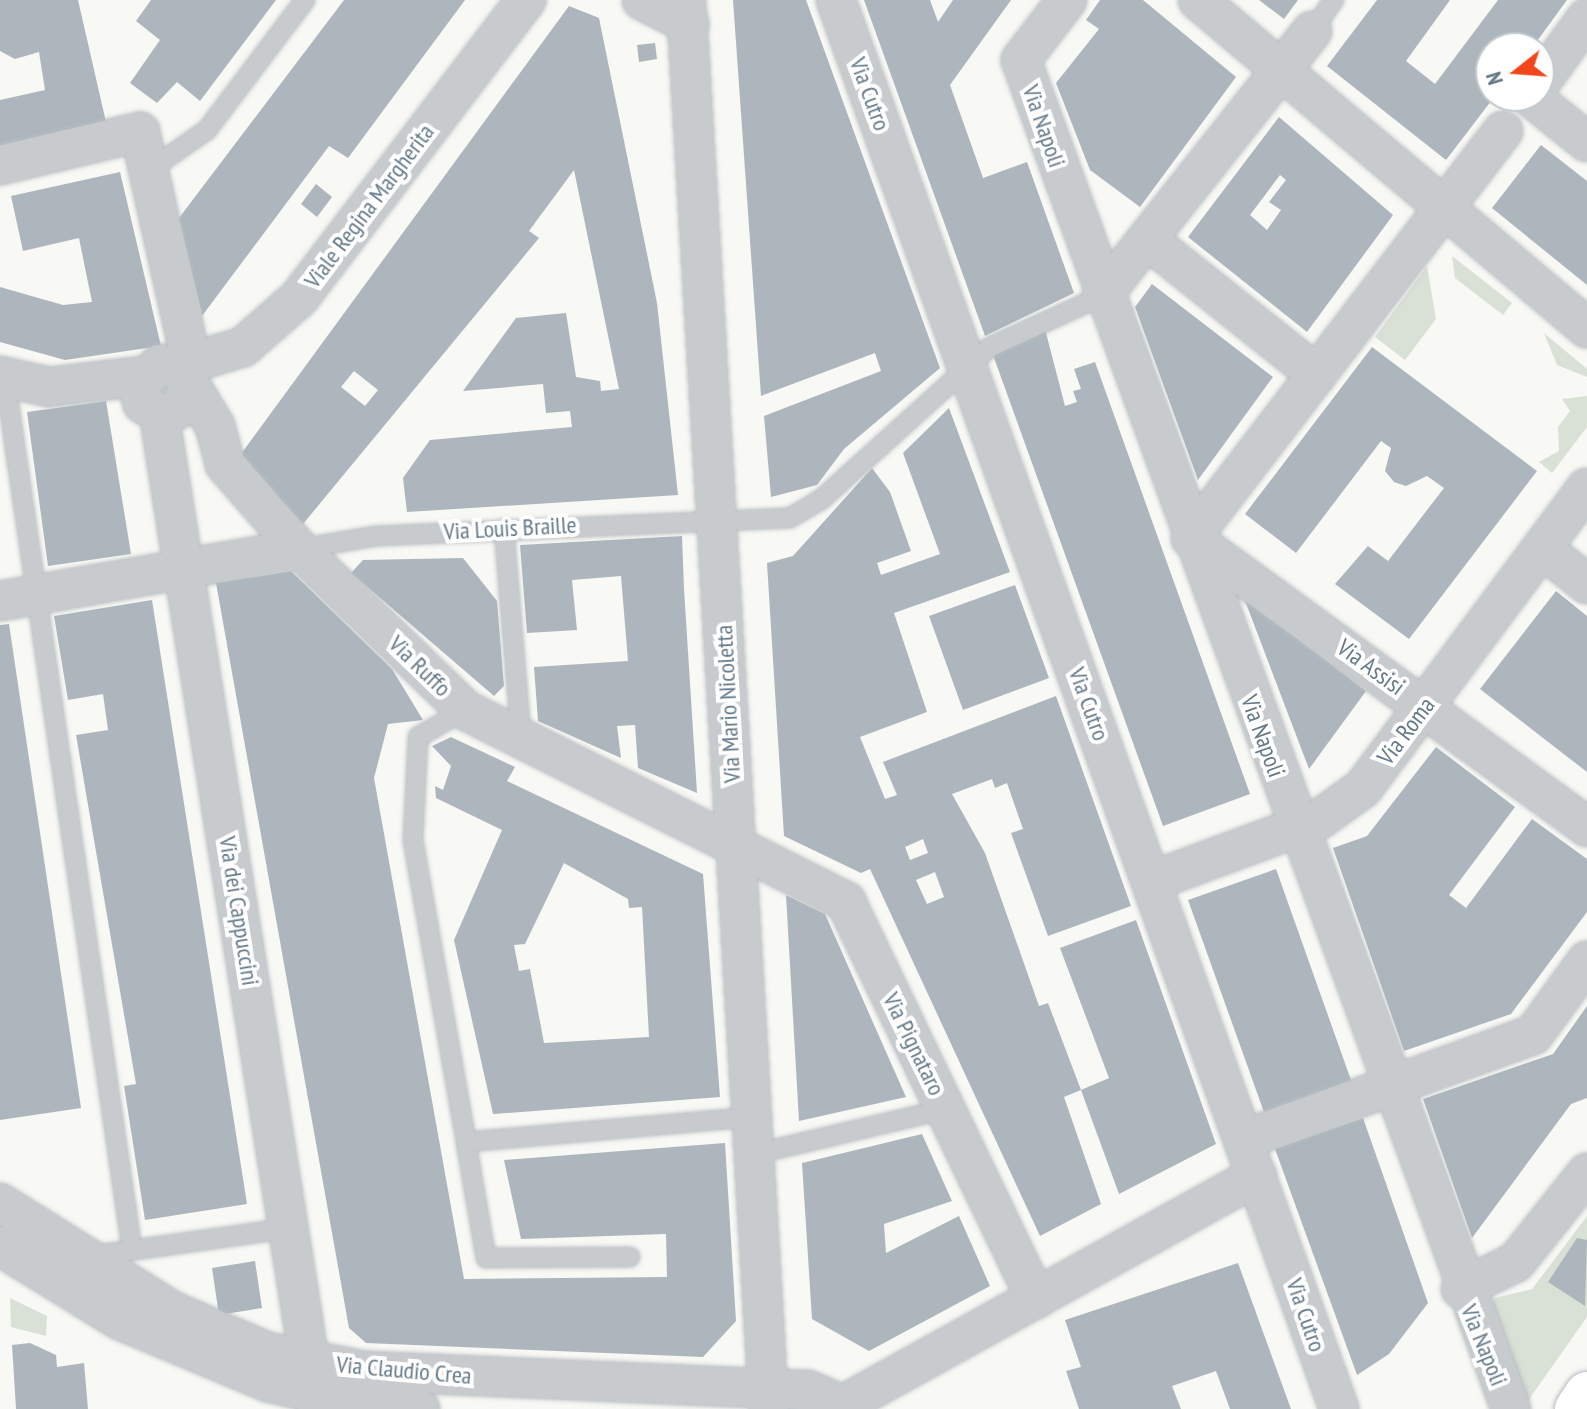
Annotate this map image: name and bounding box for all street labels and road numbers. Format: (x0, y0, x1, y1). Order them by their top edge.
street label: Via Cutro (844, 54, 896, 134)
street label: Via Napoli (1017, 81, 1071, 171)
street label: Viale Regina Margherita (298, 118, 440, 294)
street label: Via Louis Braille (443, 510, 577, 546)
street label: Via Mario Nicoletta (709, 624, 747, 784)
street label: Via Ruffo (383, 629, 457, 703)
street label: Via Assisi (1331, 633, 1411, 701)
street label: Via Cutro (1063, 664, 1115, 744)
street label: Via Napoli (1235, 691, 1291, 781)
street label: Via Roma (1371, 692, 1441, 770)
street label: Via dei Cappuccini (213, 834, 265, 988)
street label: Via Pignataro (877, 988, 951, 1100)
street label: Via Cutro (1280, 1275, 1332, 1355)
street label: Via Napoli (1455, 1300, 1513, 1390)
street label: Via Claudio Crea (335, 1350, 473, 1390)

